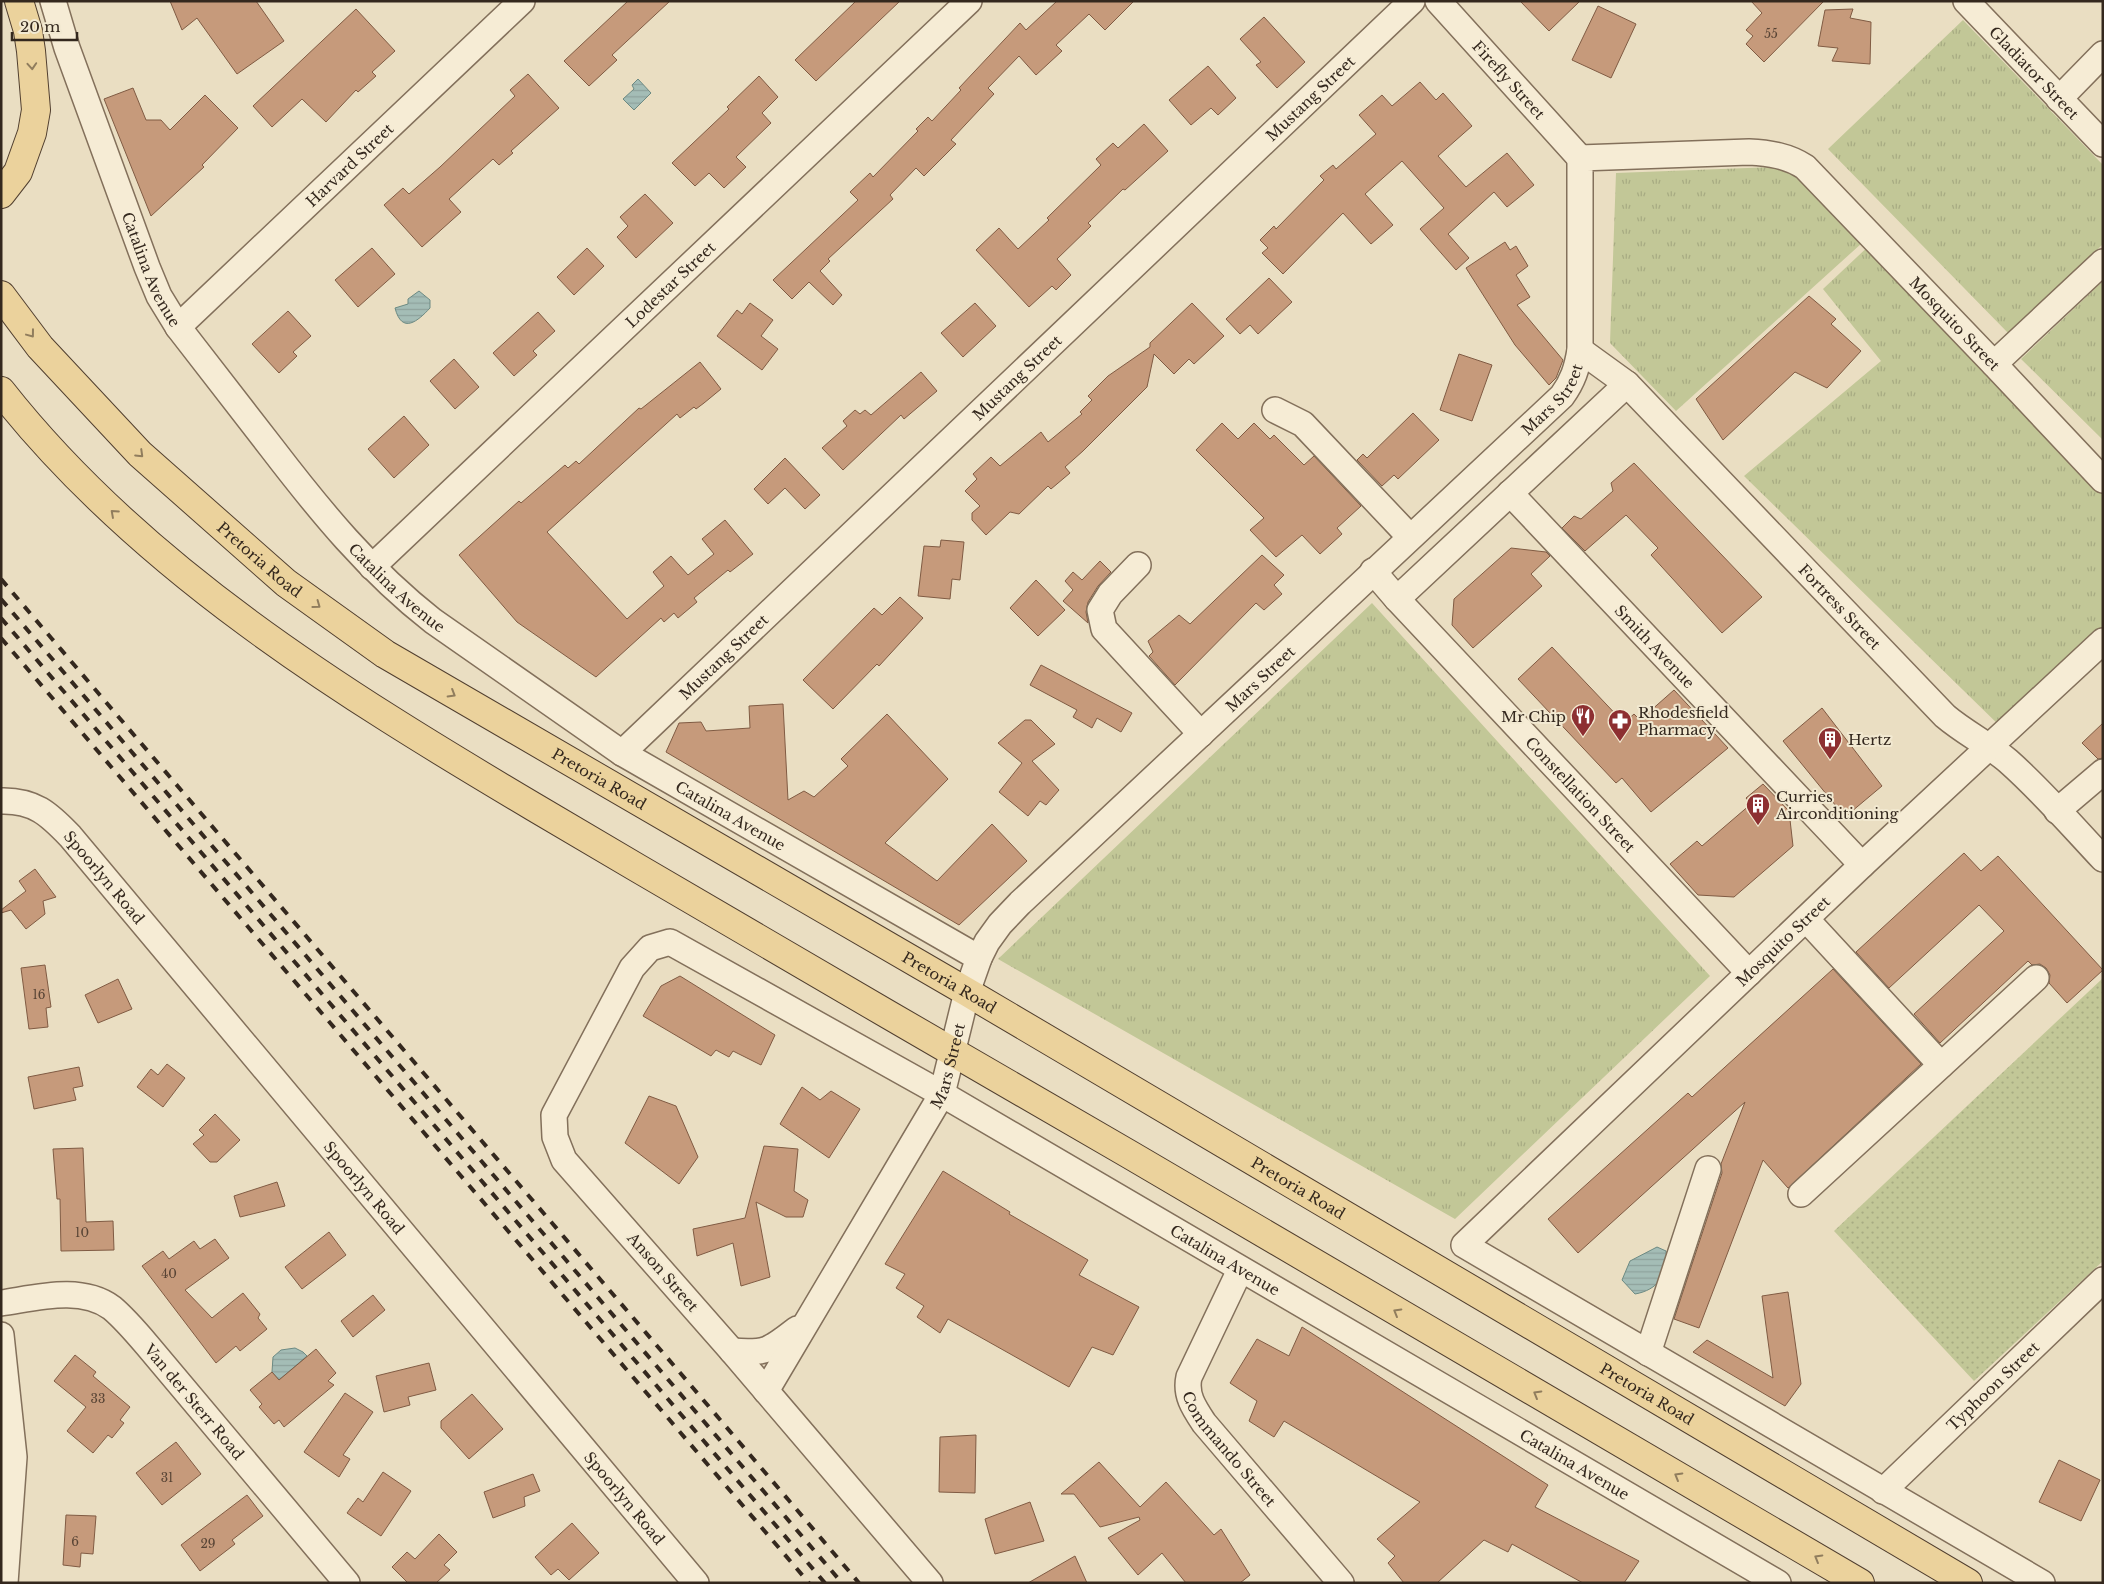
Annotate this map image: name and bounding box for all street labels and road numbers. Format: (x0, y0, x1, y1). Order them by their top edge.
street label: Gladiator Street (1986, 22, 2084, 123)
street label: Firefly Street (1469, 36, 1550, 123)
street label: Mustang Street (1262, 51, 1359, 145)
street label: Harvard Street (302, 119, 397, 211)
street label: Catalina Avenue (118, 209, 185, 330)
street label: Lodestar Street (621, 237, 719, 331)
street label: Mosquito Street (1906, 273, 2005, 374)
street label: Mustang Street (968, 330, 1065, 424)
street label: Mars Street (1517, 361, 1586, 439)
street label: Pretoria Road (214, 517, 306, 601)
street label: Catalina Avenue (345, 539, 449, 636)
street label: Fortress Street (1795, 560, 1885, 653)
street label: Smith Avenue (1611, 601, 1699, 692)
street label: Mustang Street (675, 610, 772, 703)
street label: Mars Street (1221, 641, 1299, 716)
street label: Constellation Street (1522, 732, 1640, 856)
street label: Pretoria Road (549, 744, 650, 813)
street label: Catalina Avenue (672, 776, 789, 854)
street label: Spoorlyn Road (60, 827, 149, 927)
street label: Mosquito Street (1732, 891, 1834, 990)
street label: Pretoria Road (899, 947, 1000, 1017)
street label: Mars Street (926, 1021, 969, 1112)
street label: Spoorlyn Road (320, 1137, 409, 1238)
street label: Pretoria Road (1248, 1153, 1349, 1223)
street label: Catalina Avenue (1167, 1220, 1283, 1299)
street label: Anson Street (623, 1228, 703, 1316)
street label: Typhoon Street (1943, 1337, 2043, 1434)
street label: Van der Sterr Road (140, 1339, 248, 1463)
street label: Pretoria Road (1597, 1358, 1698, 1429)
street label: Commando Street (1179, 1389, 1281, 1510)
street label: Catalina Avenue (1517, 1425, 1633, 1504)
street label: Spoorlyn Road (580, 1447, 669, 1548)

